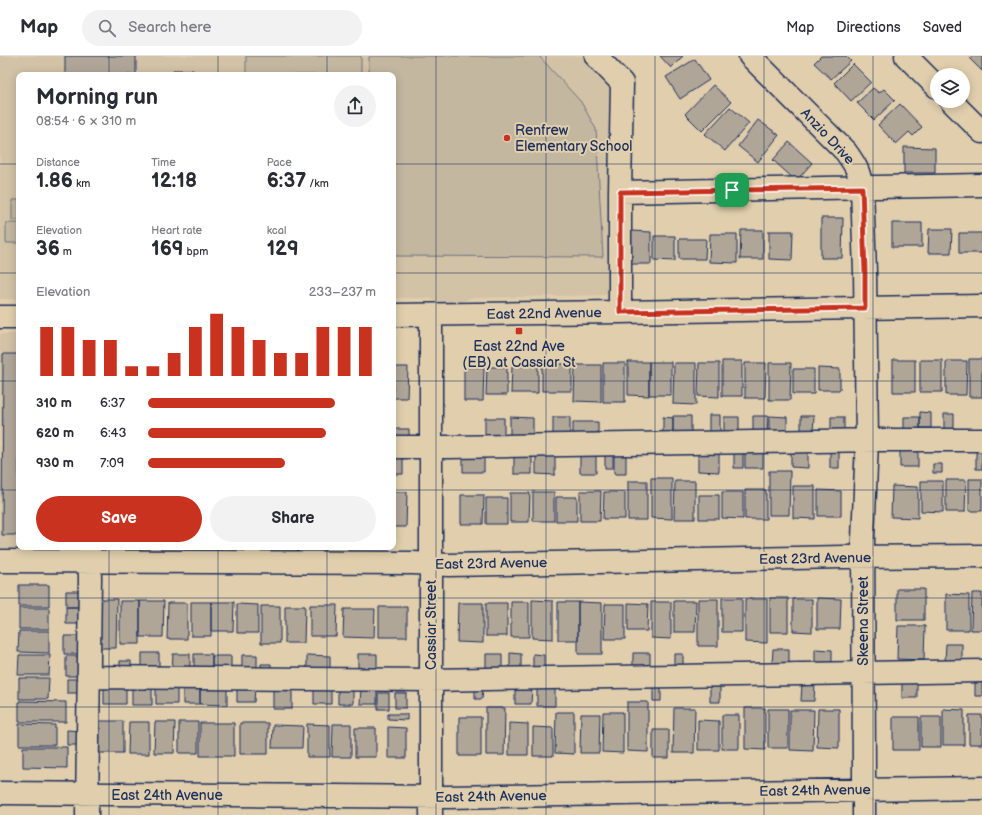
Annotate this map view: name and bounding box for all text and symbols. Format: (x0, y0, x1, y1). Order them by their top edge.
search box (82, 10, 362, 46)
text: Map (20, 16, 58, 39)
icon: search (96, 17, 118, 39)
text: Search here (128, 18, 211, 37)
text: Map (786, 19, 814, 36)
text: Directions (836, 19, 901, 36)
text: Saved (923, 19, 962, 36)
map controls (930, 68, 970, 108)
button: layers (930, 68, 970, 108)
text: Morning run (36, 84, 158, 111)
button: share (334, 85, 376, 127)
street label: Anzio Drive (797, 105, 858, 168)
text: 08:54 · 6 × 310 m (36, 113, 136, 129)
place label: Renfrew Elementary School (515, 122, 633, 155)
marker: Renfrew Elementary School (502, 133, 512, 143)
text: Distance (36, 156, 80, 169)
text: Time (151, 156, 176, 169)
text: Pace (267, 156, 292, 169)
text: 1.86 (36, 169, 73, 193)
text: 12:18 (151, 169, 197, 193)
text: 6:37 (267, 169, 306, 193)
pin (715, 173, 749, 207)
text: km (73, 177, 90, 190)
text: /km (306, 177, 329, 190)
icon: arrive (721, 179, 743, 201)
text: Elevation (36, 224, 82, 237)
text: Heart rate (151, 224, 202, 237)
text: kcal (267, 224, 286, 237)
text: 36 (36, 237, 60, 261)
text: 169 (151, 237, 184, 261)
text: 129 (267, 237, 299, 261)
text: m (60, 245, 72, 258)
text: bpm (184, 245, 208, 258)
text: Elevation (36, 284, 90, 300)
text: 233–237 m (309, 284, 376, 300)
street label: East 22nd Avenue (486, 304, 602, 323)
marker: East 22nd Ave (EB) at Cassiar St (514, 326, 524, 336)
place label: East 22nd Ave (EB) at Cassiar St (462, 338, 576, 371)
text: 310 m (36, 395, 72, 411)
text: 6:37 (100, 395, 125, 411)
text: 620 m (36, 425, 74, 441)
text: 6:43 (100, 425, 127, 441)
text: 930 m (36, 455, 74, 471)
text: 7:09 (100, 455, 124, 471)
button: Save (36, 496, 202, 542)
button: Share (210, 496, 376, 542)
street label: East 23rd Avenue (759, 549, 871, 568)
street label: East 23rd Avenue (435, 554, 547, 573)
street label: Skeena Street (855, 576, 872, 666)
street label: Cassiar Street (423, 579, 440, 670)
street label: East 24th Avenue (759, 781, 871, 800)
street label: East 24th Avenue (111, 787, 223, 804)
street label: East 24th Avenue (435, 787, 547, 806)

